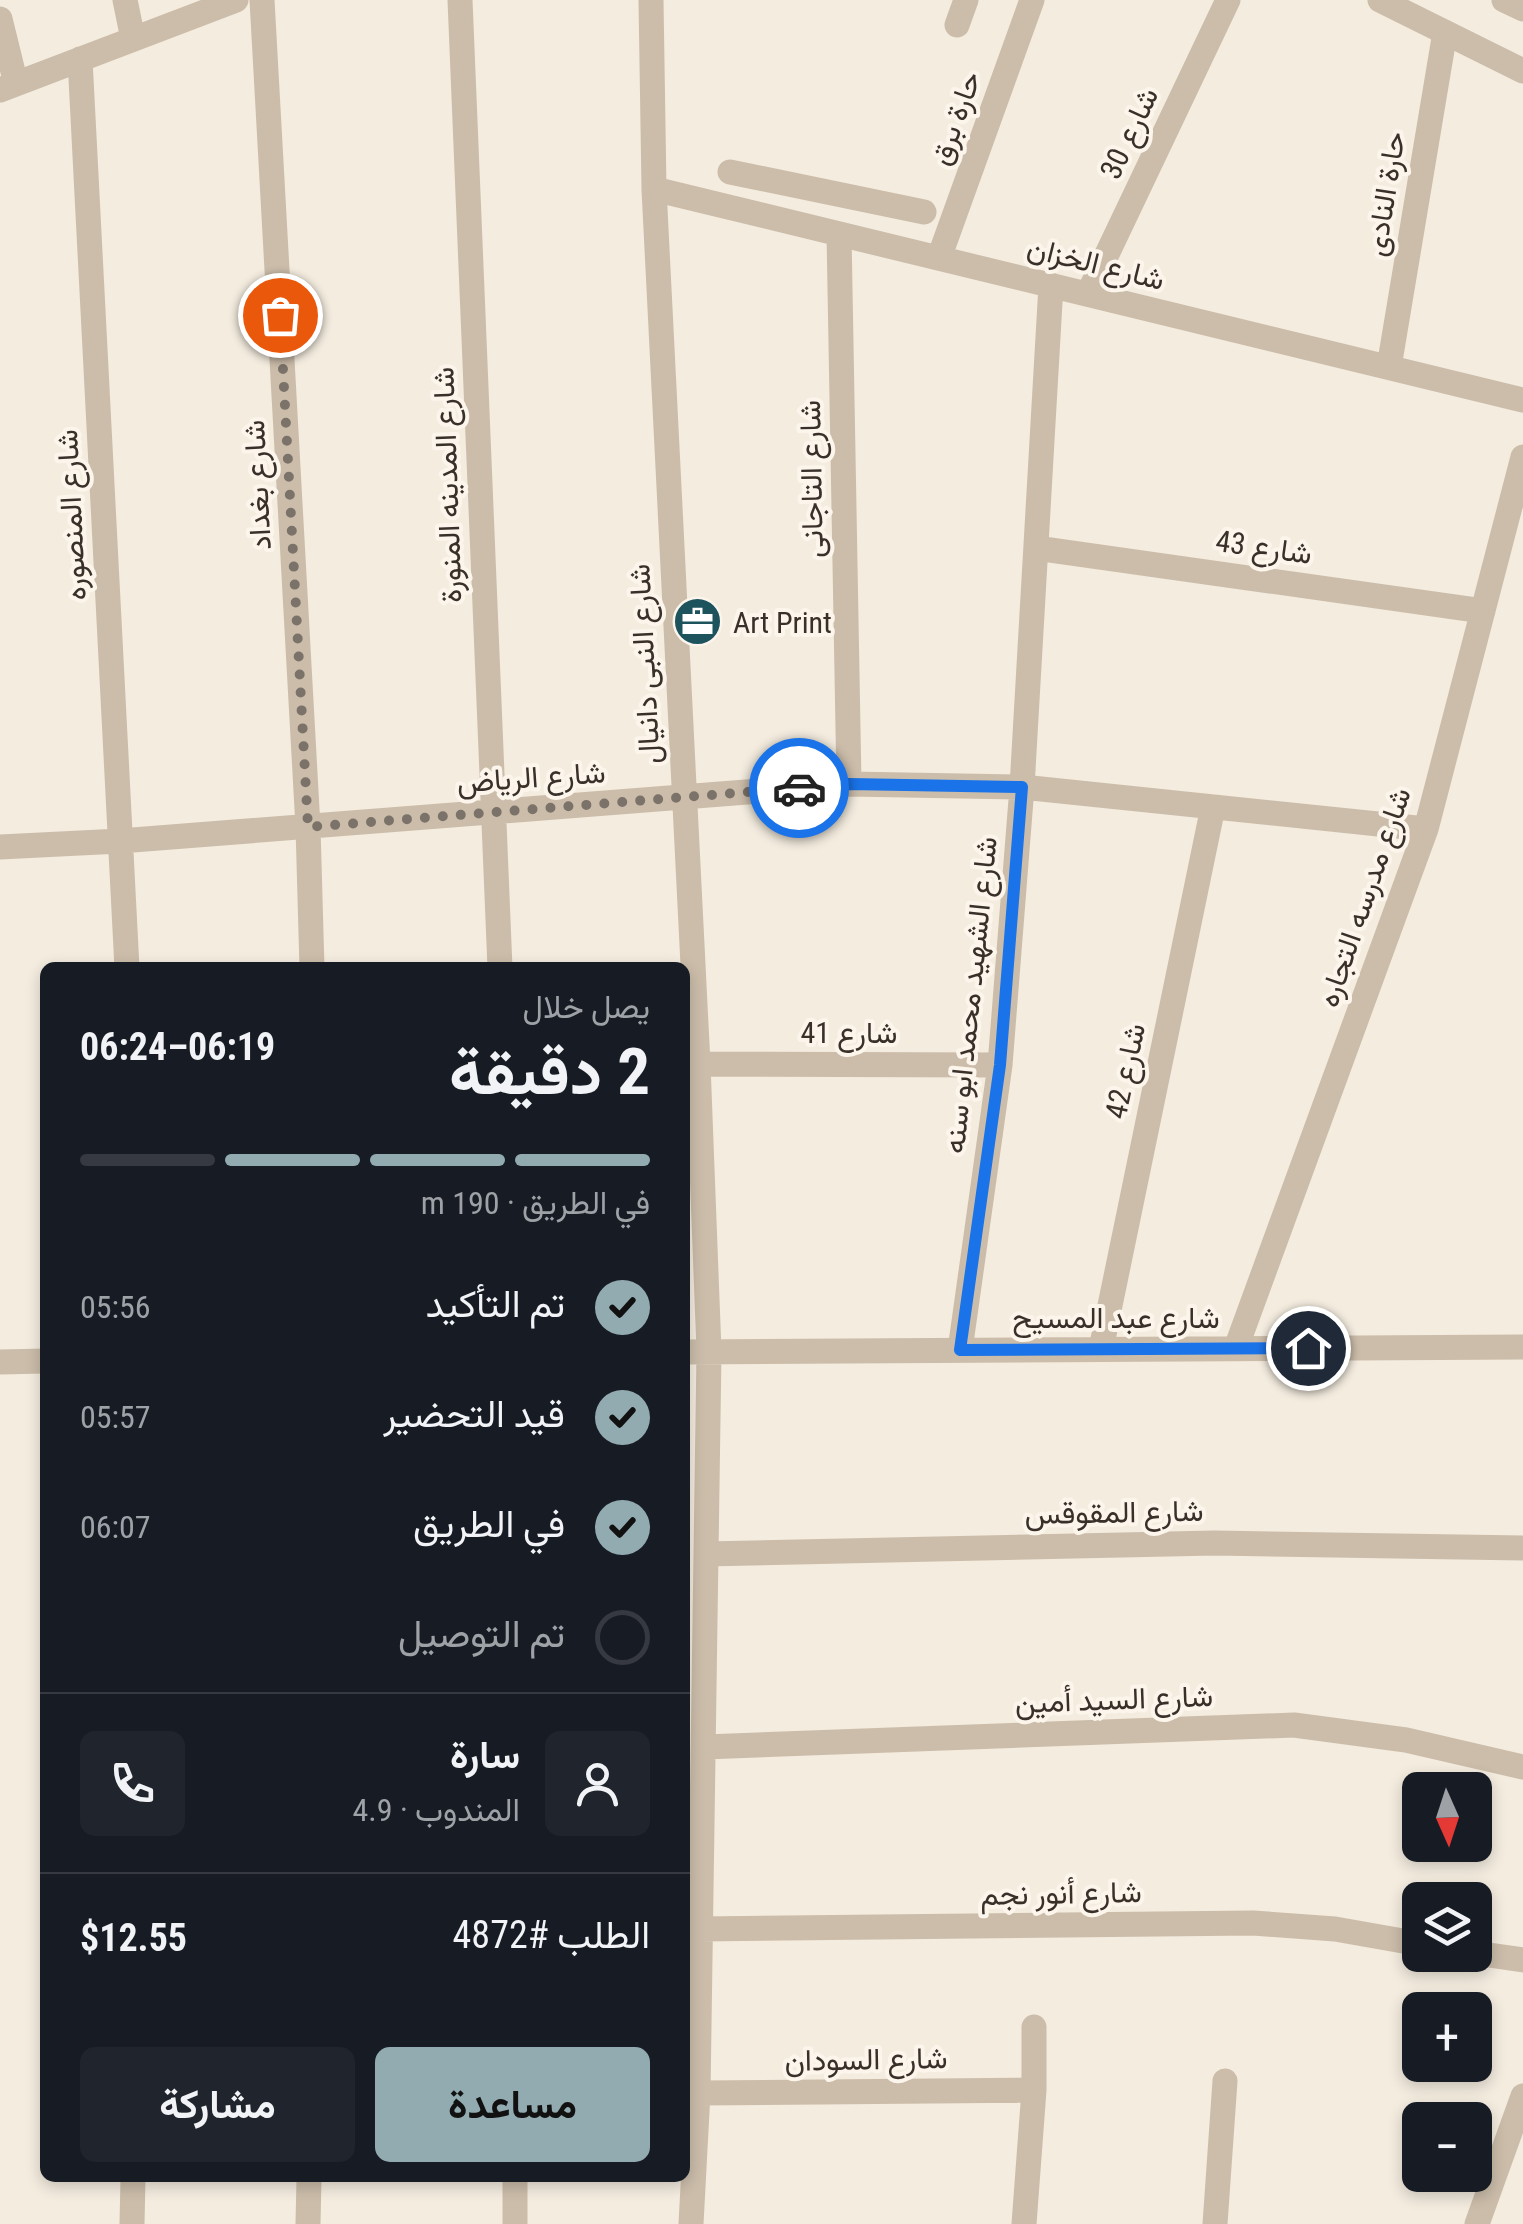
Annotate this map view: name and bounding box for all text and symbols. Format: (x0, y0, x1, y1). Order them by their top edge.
street label: حارة برق (922, 66, 989, 170)
street label: شارع 30 (1093, 82, 1168, 186)
street label: حارة النادى (1358, 129, 1413, 259)
street label: شارع الخزان (1023, 229, 1168, 300)
pin (238, 273, 323, 358)
icon: bag (253, 288, 308, 343)
street label: شارع المدينه المنورة (425, 366, 472, 604)
street label: شارع التاجانى (792, 400, 833, 558)
street label: شارع بغداد (236, 419, 281, 551)
street label: شارع المنصوره (49, 428, 96, 601)
street label: شارع 43 (1213, 523, 1314, 574)
street label: شارع النبى دانيال (621, 563, 670, 765)
office icon: Art Print (672, 596, 724, 648)
place label: Art Print (733, 605, 832, 640)
courier (749, 738, 849, 838)
street label: شارع الرياض (455, 754, 607, 803)
icon: car (772, 761, 827, 816)
street label: شارع مدرسه التجاره (1310, 783, 1421, 1012)
street label: شارع الشهيد محمد ابو سنه (936, 835, 1007, 1156)
text: يصل خلال (523, 988, 650, 1026)
street label: شارع 41 (801, 1015, 897, 1053)
street label: شارع 42 (1098, 1020, 1155, 1123)
text: 06:19–06:24 (80, 1025, 275, 1069)
text: 2 دقيقة (449, 1034, 650, 1110)
text: في الطريق · 190 m (421, 1184, 650, 1222)
icon: check (595, 1280, 650, 1335)
text: تم التأكيد (425, 1282, 565, 1326)
text: 05:56 (80, 1288, 151, 1326)
street label: شارع عبد المسيح (1012, 1300, 1220, 1338)
pin (1266, 1306, 1351, 1391)
icon: home (1281, 1321, 1336, 1376)
icon: check (595, 1390, 650, 1445)
text: قيد التحضير (383, 1392, 565, 1436)
text: 05:57 (80, 1398, 151, 1436)
street label: شارع المقوقس (1024, 1493, 1204, 1534)
icon: check (595, 1500, 650, 1555)
text: في الطريق (413, 1502, 565, 1546)
text: 06:07 (80, 1508, 151, 1546)
text: تم التوصيل (398, 1612, 565, 1656)
street label: شارع السيد أمين (1014, 1678, 1214, 1723)
button: phone (80, 1731, 185, 1836)
button: person (545, 1731, 650, 1836)
text: سارة (450, 1733, 520, 1777)
north arrow (1402, 1772, 1492, 1862)
map controls (1402, 1772, 1492, 2192)
text: المندوب · 4.9 (353, 1791, 520, 1829)
street label: شارع أنور نجم (980, 1874, 1142, 1915)
button: layers (1402, 1882, 1492, 1972)
text: الطلب #4872 (453, 1913, 650, 1957)
text: $12.55 (80, 1916, 187, 1960)
button: + (1402, 1992, 1492, 2082)
street label: شارع السودان (784, 2040, 948, 2081)
button: مشاركة (80, 2047, 355, 2162)
button: مساعدة (375, 2047, 650, 2162)
button: − (1402, 2102, 1492, 2192)

